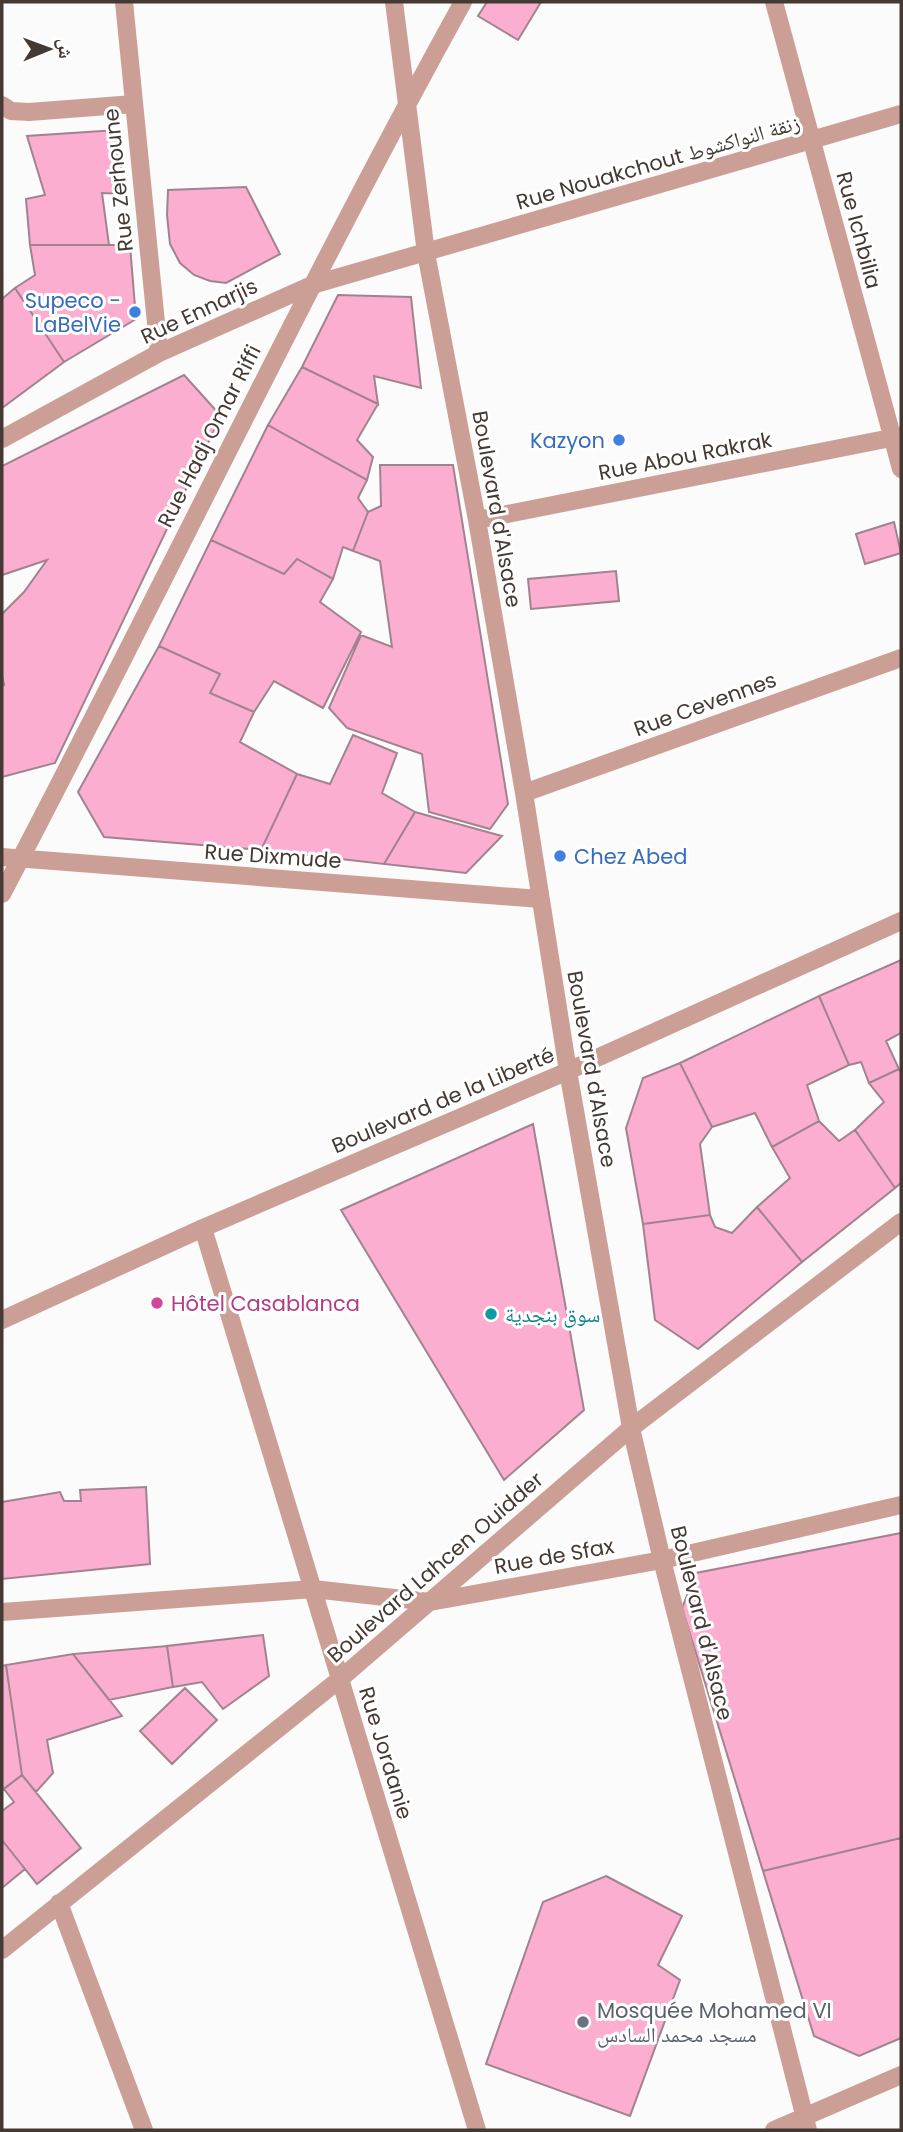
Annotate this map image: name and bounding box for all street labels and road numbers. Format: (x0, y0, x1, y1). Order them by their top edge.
street label: Rue Zerhoune (96, 107, 140, 253)
street label: Rue Nouakchout زنقة النواكشوط (513, 108, 803, 216)
street label: Rue Ichbilia (829, 168, 889, 292)
street label: Rue Ennarjis (136, 271, 262, 351)
street label: Rue Hadj Omar Riffi (150, 340, 268, 532)
street label: Boulevard d'Alsace (465, 408, 529, 610)
street label: Rue Abou Rakrak (596, 425, 774, 487)
street label: Rue Cevennes (630, 665, 780, 743)
street label: Rue Dixmude (204, 837, 342, 875)
street label: Boulevard d'Alsace (560, 968, 624, 1170)
street label: Boulevard de la Liberté (327, 1040, 559, 1160)
street label: Boulevard Lahcen Ouidder (321, 1465, 549, 1669)
street label: Boulevard d'Alsace (664, 1523, 740, 1723)
street label: Rue de Sfax (492, 1531, 616, 1581)
street label: Rue Jordanie (352, 1683, 420, 1823)

